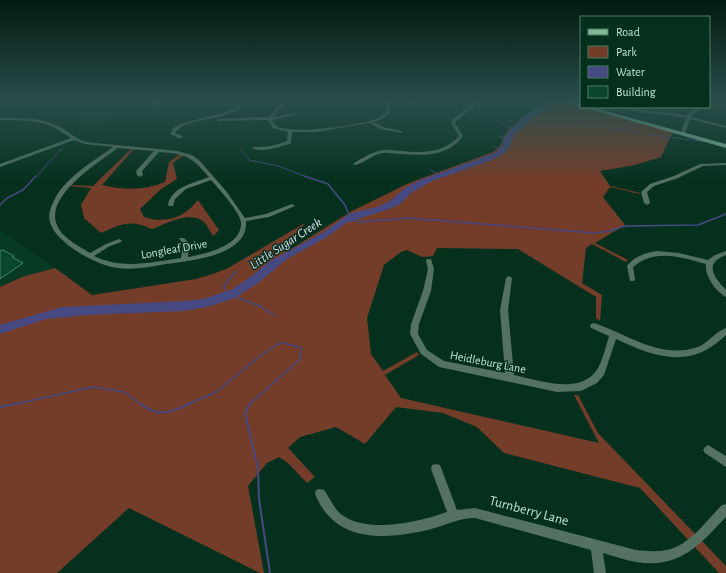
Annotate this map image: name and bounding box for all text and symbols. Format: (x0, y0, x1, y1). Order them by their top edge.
legend (580, 16, 710, 108)
text: Road (616, 26, 640, 38)
text: Park (616, 46, 637, 58)
text: Water (616, 66, 645, 78)
text: Building (616, 86, 656, 98)
water label: Little Sugar Creek (248, 216, 324, 272)
street label: Longleaf Drive (140, 237, 208, 261)
street label: Heidleburg Lane (449, 349, 527, 375)
street label: Turnberry Lane (488, 494, 570, 528)

